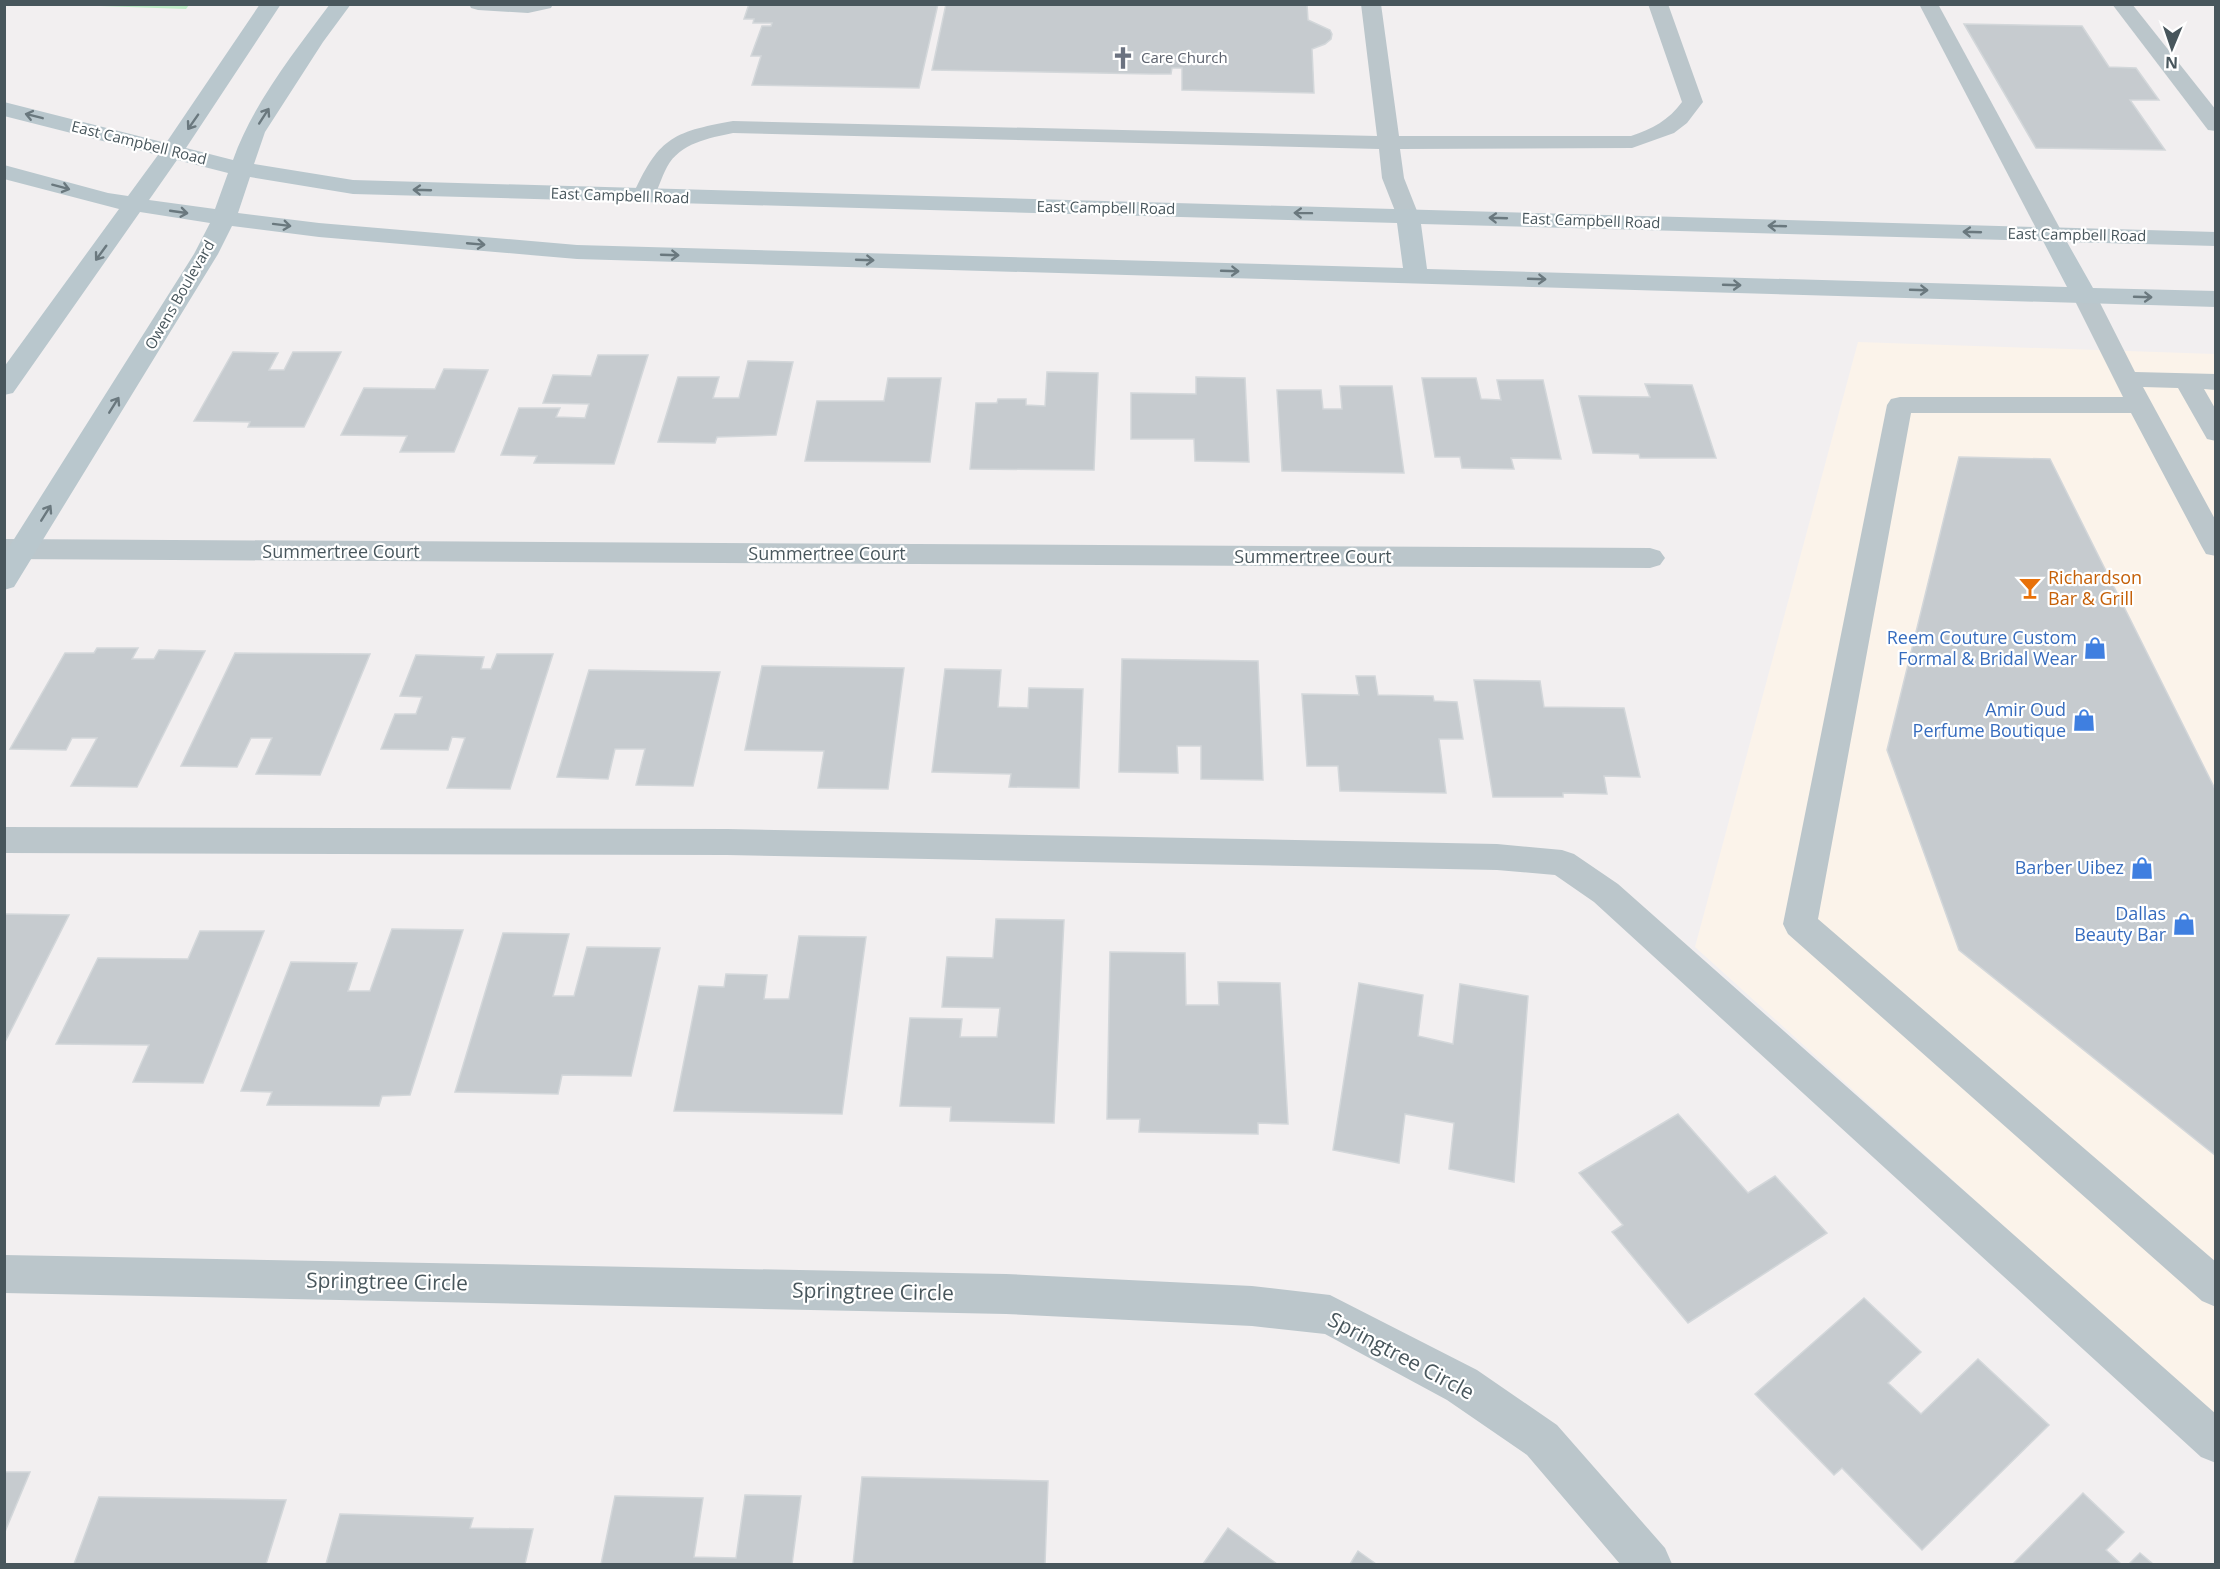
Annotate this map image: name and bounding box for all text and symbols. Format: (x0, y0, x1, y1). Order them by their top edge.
north arrow (2142, 18, 2202, 78)
church icon: Care Church (1110, 45, 1136, 71)
place label: Care Church (1141, 47, 1228, 67)
text: N (2165, 52, 2178, 74)
one-way arrow (258, 108, 270, 124)
one-way arrow (25, 110, 44, 122)
one-way arrow (187, 113, 199, 129)
street label: East Campbell Road (69, 116, 209, 169)
one-way arrow (51, 182, 70, 193)
street label: East Campbell Road (550, 183, 690, 207)
one-way arrow (413, 184, 433, 195)
street label: East Campbell Road (1036, 196, 1176, 218)
one-way arrow (169, 206, 188, 217)
one-way arrow (1293, 207, 1313, 219)
street label: East Campbell Road (1521, 208, 1661, 232)
one-way arrow (1488, 212, 1508, 224)
one-way arrow (271, 220, 291, 231)
one-way arrow (1767, 221, 1787, 232)
street label: East Campbell Road (2007, 223, 2147, 245)
one-way arrow (1962, 226, 1982, 238)
street label: Owens Boulevard (140, 236, 219, 353)
one-way arrow (465, 238, 485, 249)
one-way arrow (95, 244, 107, 260)
one-way arrow (660, 249, 680, 261)
one-way arrow (855, 255, 875, 266)
one-way arrow (1219, 265, 1239, 276)
one-way arrow (1527, 274, 1547, 285)
one-way arrow (1722, 279, 1742, 291)
one-way arrow (1908, 285, 1928, 296)
one-way arrow (2132, 291, 2152, 303)
one-way arrow (108, 397, 120, 414)
one-way arrow (41, 505, 53, 522)
street label: Summertree Court (262, 539, 420, 563)
street label: Summertree Court (748, 541, 906, 565)
street label: Summertree Court (1234, 544, 1392, 568)
place label: Richardson Bar & Grill (2048, 565, 2142, 610)
bar icon: Richardson Bar & Grill (2017, 575, 2043, 601)
place label: Reem Couture Custom Formal & Bridal Wear (1887, 625, 2078, 670)
shop icon: Reem Couture Custom Formal & Bridal Wear (2082, 635, 2108, 661)
place label: Amir Oud Perfume Boutique (1913, 697, 2066, 742)
shop icon: Amir Oud Perfume Boutique (2071, 707, 2097, 733)
place label: Barber Uibez (2015, 855, 2124, 879)
shop icon: Barber Uibez (2129, 855, 2155, 881)
place label: Dallas Beauty Bar (2074, 901, 2167, 946)
shop icon: Dallas Beauty Bar (2171, 911, 2197, 937)
street label: Springtree Circle (306, 1266, 468, 1296)
street label: Springtree Circle (792, 1276, 954, 1306)
street label: Springtree Circle (1323, 1305, 1480, 1405)

